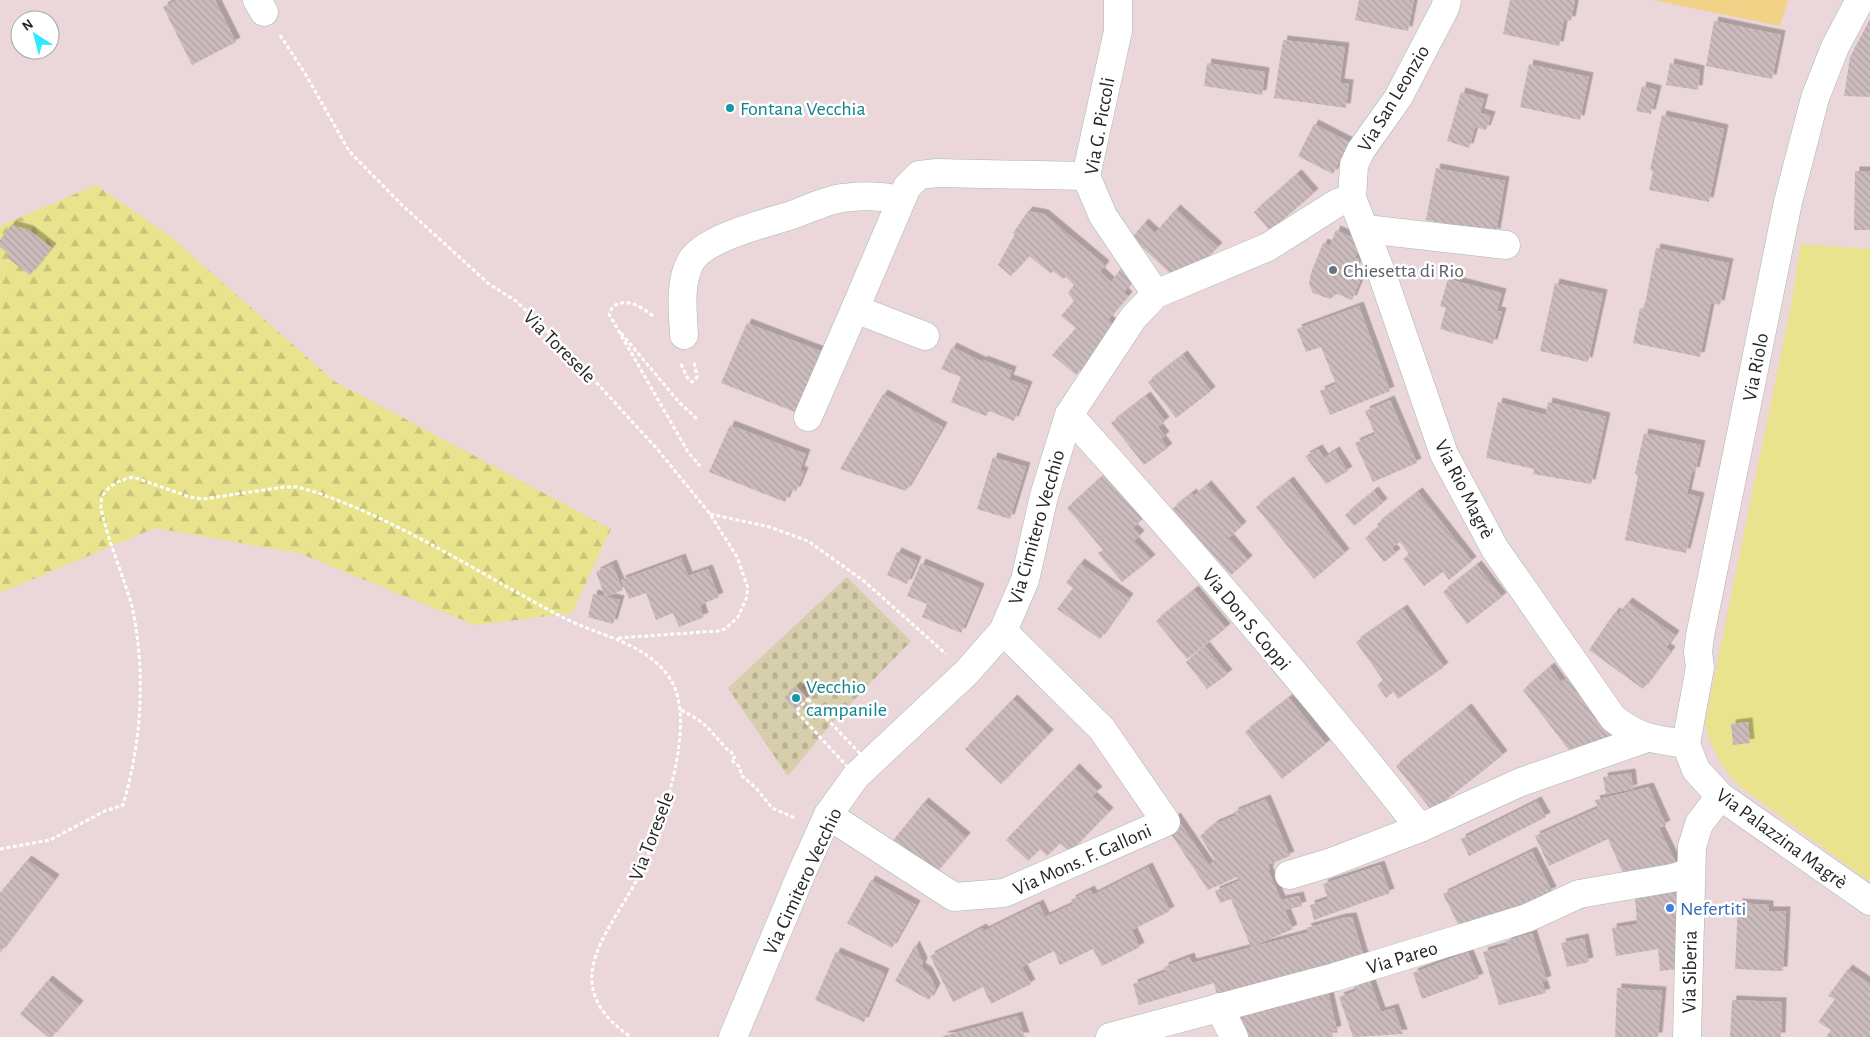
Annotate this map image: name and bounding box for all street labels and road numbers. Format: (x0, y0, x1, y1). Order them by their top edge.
street label: Via San Leonzio (1354, 42, 1433, 155)
street label: Via G. Piccoli (1082, 76, 1118, 177)
street label: Via Toresele (519, 307, 599, 387)
street label: Via Riolo (1740, 331, 1772, 403)
street label: Via Rio Magrè (1431, 437, 1498, 542)
street label: Via Cimitero Vecchio (1005, 448, 1069, 607)
street label: Via Don S. Coppi (1198, 565, 1294, 674)
street label: Via Palazzina Magrè (1712, 785, 1851, 893)
street label: Via Toresele (626, 789, 678, 883)
street label: Via Cimitero Vecchio (760, 805, 846, 958)
street label: Via Mons. F. Galloni (1010, 820, 1155, 899)
street label: Via Siberia (1679, 930, 1701, 1014)
street label: Via Pareo (1364, 938, 1440, 978)

